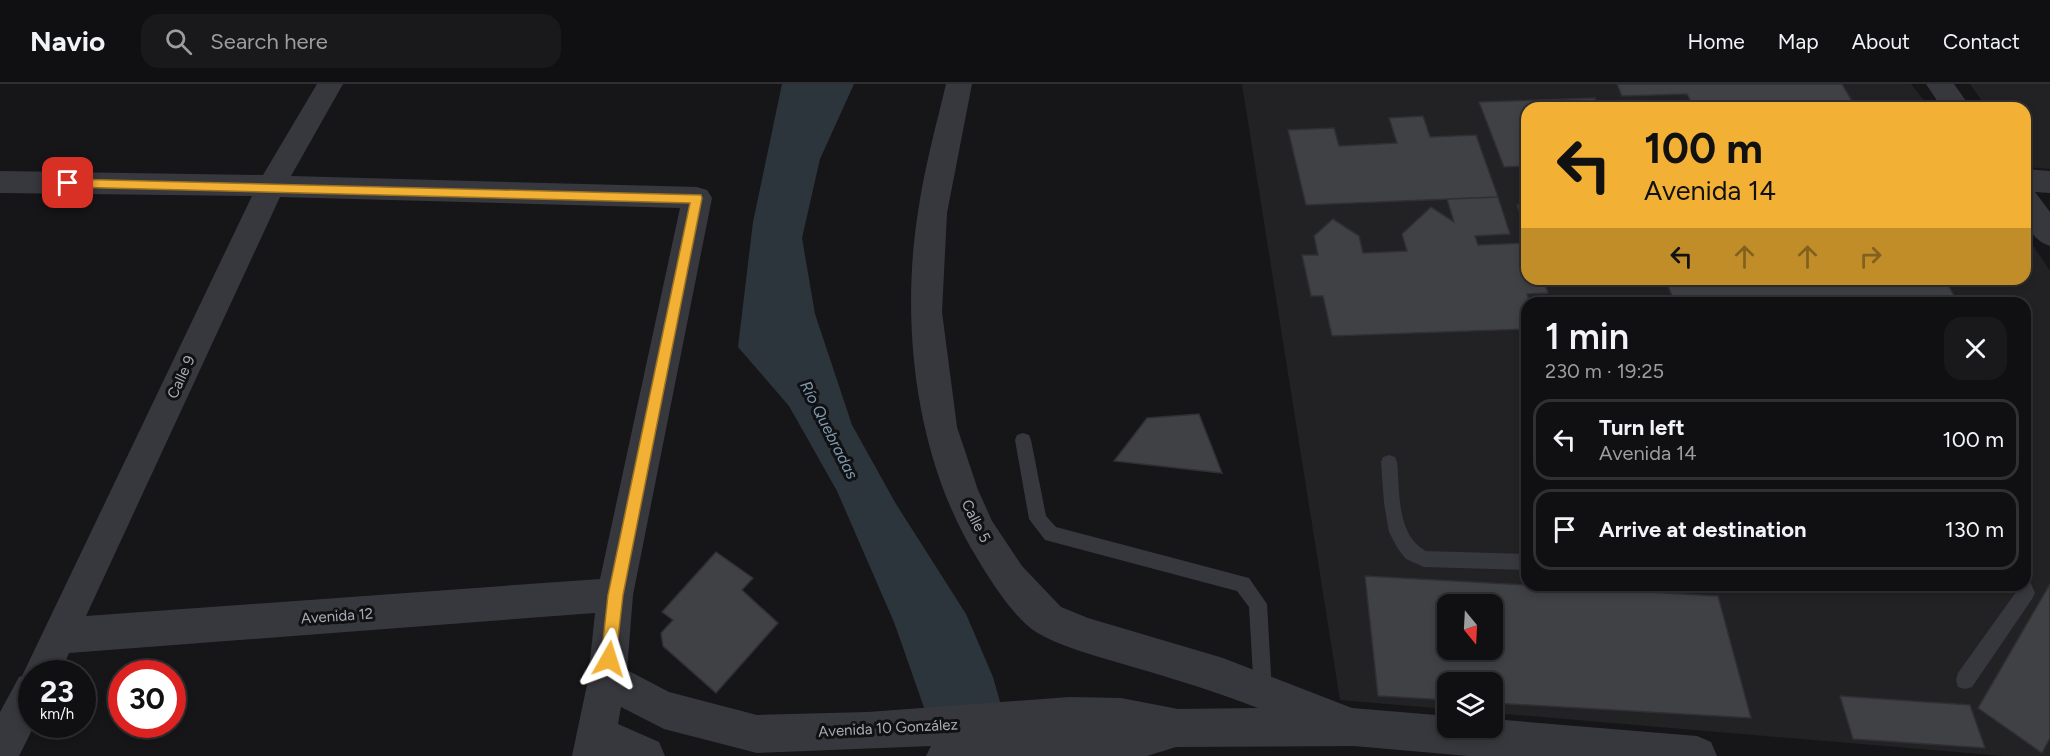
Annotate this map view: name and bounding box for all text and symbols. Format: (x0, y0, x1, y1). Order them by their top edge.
search box (141, 14, 561, 68)
text: Navio (30, 24, 105, 58)
icon: search (162, 25, 195, 58)
text: Search here (210, 28, 328, 55)
text: Home (1688, 29, 1745, 54)
text: Map (1778, 29, 1819, 54)
text: About (1852, 29, 1910, 54)
text: Contact (1943, 29, 2020, 54)
text: 100 m (1644, 123, 1763, 174)
icon: left (1545, 126, 1623, 204)
pin (42, 157, 93, 208)
icon: arrive (51, 166, 84, 199)
text: Avenida 14 (1644, 174, 1776, 207)
icon: left (1665, 240, 1698, 273)
icon: ahead (1728, 240, 1761, 273)
icon: ahead (1791, 240, 1824, 273)
icon: right (1854, 240, 1887, 273)
text: 1 min (1545, 315, 1629, 358)
button: close (1944, 317, 2007, 380)
street label: Calle 9 (163, 353, 199, 401)
text: 230 m · 19:25 (1545, 359, 1664, 383)
water label: Río Quebradas (796, 378, 862, 483)
text: Turn left (1599, 414, 1685, 441)
icon: left (1548, 423, 1581, 456)
text: 100 m (1943, 426, 2004, 453)
text: Avenida 14 (1599, 441, 1697, 465)
street label: Calle 5 (958, 497, 994, 545)
icon: arrive (1548, 513, 1581, 546)
text: Arrive at destination (1599, 516, 1807, 543)
text: 130 m (1945, 516, 2004, 543)
north arrow (1437, 594, 1503, 660)
map controls (1437, 594, 1503, 738)
street label: Avenida 12 (300, 604, 374, 628)
position arrow (577, 627, 641, 691)
speed limit sign: 30 (108, 660, 186, 738)
button: layers (1437, 672, 1503, 738)
text: 23 (40, 673, 74, 710)
text: km/h (40, 705, 74, 723)
street label: Avenida 10 González (818, 715, 958, 741)

